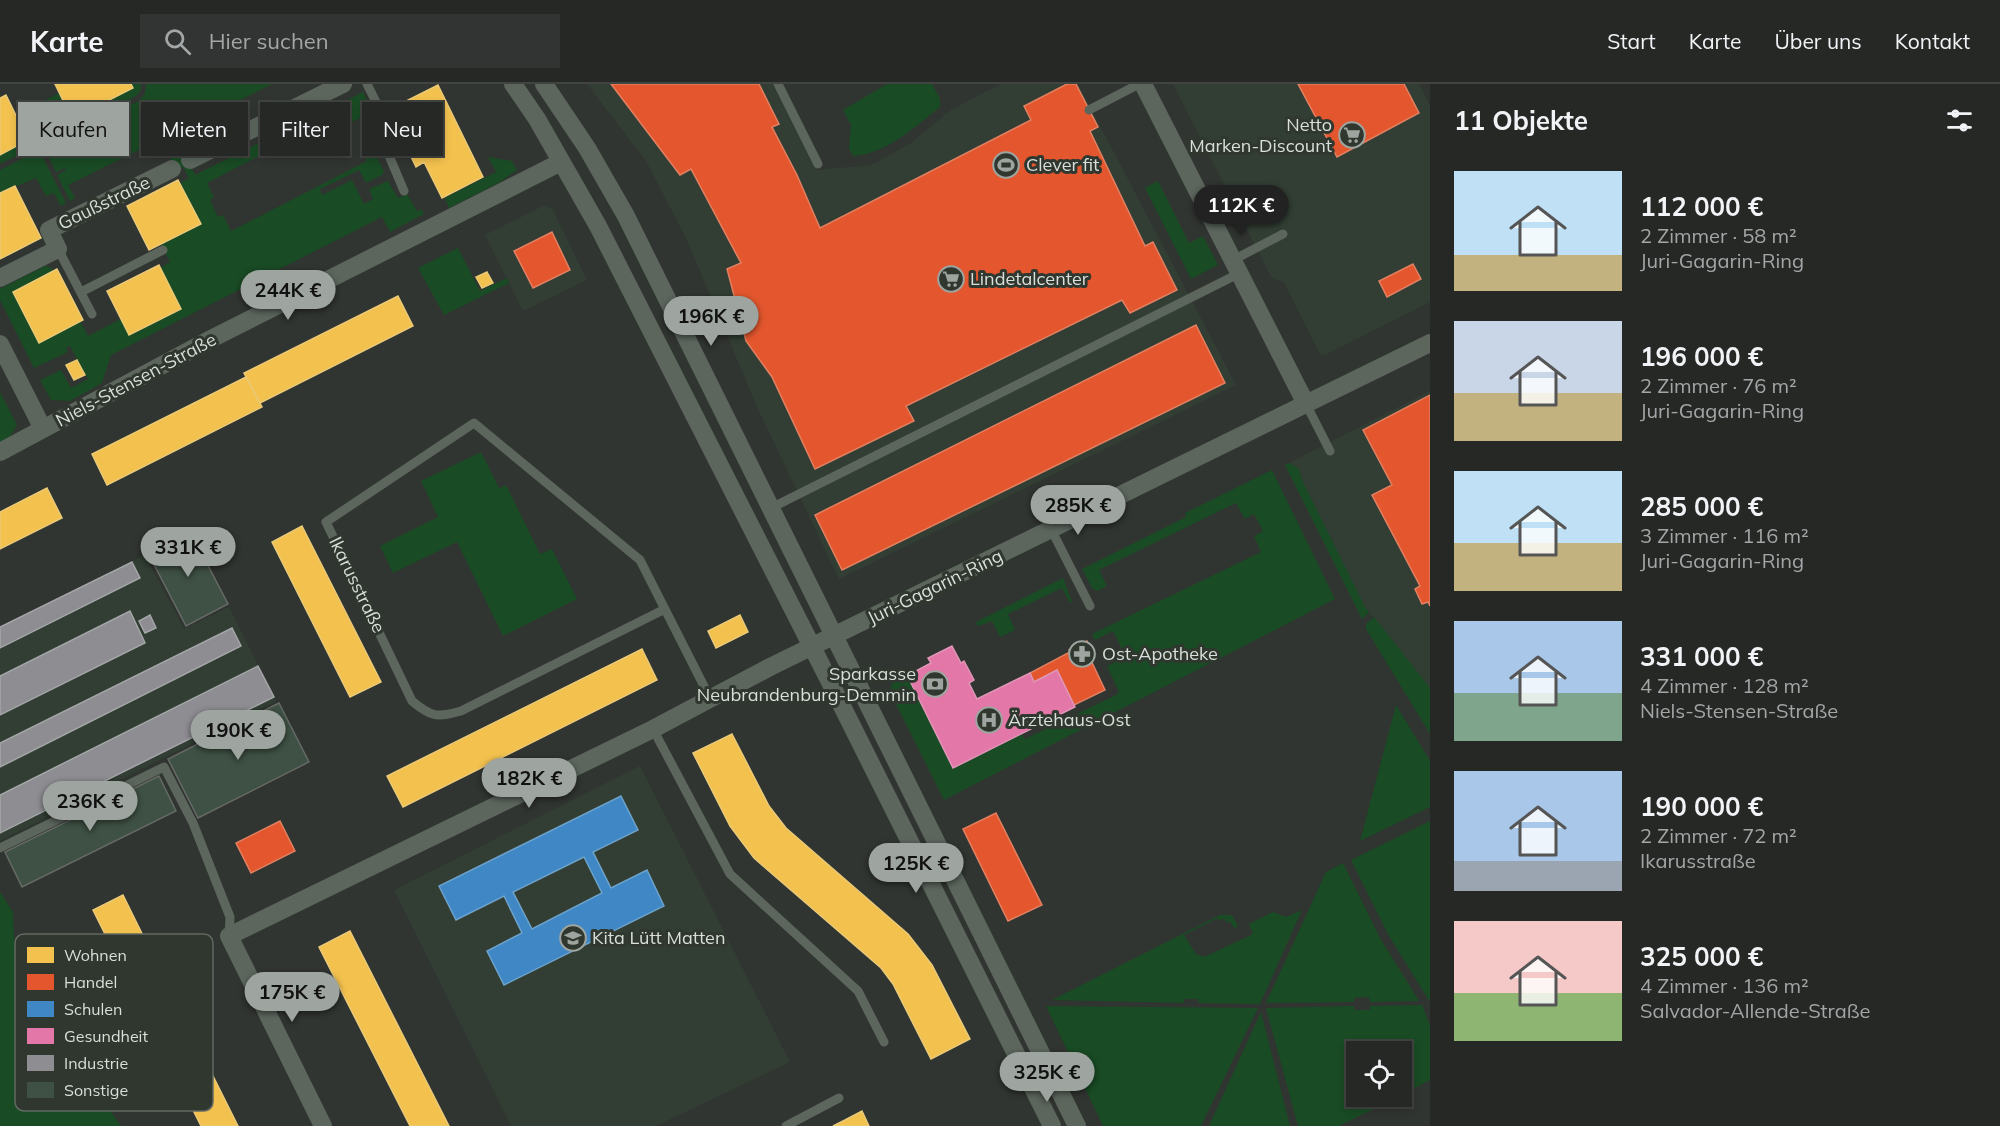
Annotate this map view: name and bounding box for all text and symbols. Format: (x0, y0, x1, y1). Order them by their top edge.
search box (140, 14, 560, 68)
text: Karte (30, 24, 104, 59)
icon: search (161, 25, 194, 58)
text: Hier suchen (209, 27, 329, 55)
text: Start (1607, 28, 1656, 54)
text: Karte (1689, 28, 1741, 54)
text: Über uns (1774, 28, 1862, 54)
text: Kontakt (1895, 28, 1970, 54)
chip: Kaufen (18, 102, 129, 156)
chip: Mieten (141, 102, 248, 156)
chip: Filter (260, 102, 350, 156)
chip: Neu (362, 102, 443, 156)
text: 11 Objekte (1454, 104, 1588, 137)
icon: filters (1943, 104, 1976, 137)
place label: Netto Marken-Discount (1189, 113, 1332, 157)
supermarket icon: Netto Marken-Discount (1337, 120, 1367, 150)
sports icon: Clever fit (991, 150, 1021, 180)
place label: Clever fit (1026, 153, 1099, 176)
street label: Gaußstraße (54, 170, 153, 235)
pin: 112K € (1192, 185, 1290, 236)
text: 112 000 € (1640, 190, 1763, 223)
text: 112K € (1208, 192, 1274, 217)
icon: home (1502, 195, 1574, 267)
text: 2 Zimmer · 58 m² (1640, 223, 1797, 248)
text: Juri-Gagarin-Ring (1640, 248, 1804, 273)
supermarket icon: Lindetalcenter (936, 264, 966, 294)
place label: Lindetalcenter (970, 267, 1089, 290)
pin: 244K € (239, 270, 337, 321)
text: 244K € (255, 277, 321, 302)
pin: 196K € (662, 296, 760, 347)
text: 196K € (678, 303, 744, 328)
street label: Niels-Stensen-Straße (52, 328, 220, 432)
text: 196 000 € (1640, 340, 1763, 373)
icon: home (1502, 345, 1574, 417)
text: 2 Zimmer · 76 m² (1640, 373, 1797, 398)
text: Juri-Gagarin-Ring (1640, 398, 1804, 423)
pin: 285K € (1029, 485, 1127, 536)
text: 285 000 € (1640, 490, 1763, 523)
text: 285K € (1045, 492, 1111, 517)
icon: home (1502, 495, 1574, 567)
text: 3 Zimmer · 116 m² (1640, 523, 1809, 548)
pin: 331K € (139, 527, 237, 578)
street label: Ikarusstraße (324, 533, 391, 637)
text: 331K € (155, 534, 221, 559)
street label: Juri-Gagarin-Ring (863, 544, 1006, 629)
text: Juri-Gagarin-Ring (1640, 548, 1804, 573)
pharmacy icon: Ost-Apotheke (1067, 639, 1097, 669)
text: 331 000 € (1640, 640, 1763, 673)
place label: Ost-Apotheke (1102, 642, 1218, 665)
icon: home (1502, 645, 1574, 717)
place label: Sparkasse Neubrandenburg-Demmin (697, 662, 916, 706)
bank icon: Sparkasse Neubrandenburg-Demmin (920, 669, 950, 699)
text: 4 Zimmer · 128 m² (1640, 673, 1809, 698)
text: Niels-Stensen-Straße (1640, 698, 1838, 723)
hospital icon: Ärztehaus-Ost (974, 705, 1004, 735)
place label: Ärztehaus-Ost (1008, 708, 1131, 731)
pin: 190K € (189, 710, 287, 761)
text: 190K € (205, 717, 271, 742)
pin: 182K € (480, 758, 578, 809)
text: 182K € (496, 765, 562, 790)
pin: 236K € (41, 781, 139, 832)
text: 236K € (57, 788, 123, 813)
text: 190 000 € (1640, 790, 1763, 823)
icon: home (1502, 795, 1574, 867)
text: 2 Zimmer · 72 m² (1640, 823, 1797, 848)
pin: 125K € (867, 843, 965, 894)
text: Ikarusstraße (1640, 848, 1756, 873)
text: 125K € (883, 850, 949, 875)
school or university icon: Kita Lütt Matten (558, 923, 588, 953)
place label: Kita Lütt Matten (592, 926, 725, 949)
legend (15, 934, 213, 1111)
text: 325 000 € (1640, 940, 1763, 973)
text: Wohnen (64, 945, 127, 965)
icon: home (1502, 945, 1574, 1017)
text: Handel (64, 972, 117, 992)
pin: 175K € (243, 972, 341, 1023)
text: 4 Zimmer · 136 m² (1640, 973, 1809, 998)
text: 175K € (259, 979, 325, 1004)
text: Salvador-Allende-Straße (1640, 998, 1870, 1023)
text: Schulen (64, 999, 122, 1019)
text: Gesundheit (64, 1026, 148, 1046)
map controls (1346, 1041, 1412, 1107)
button: locate (1346, 1041, 1412, 1107)
pin: 325K € (998, 1052, 1096, 1103)
text: Industrie (64, 1053, 128, 1073)
text: 325K € (1014, 1059, 1080, 1084)
text: Sonstige (64, 1080, 128, 1100)

